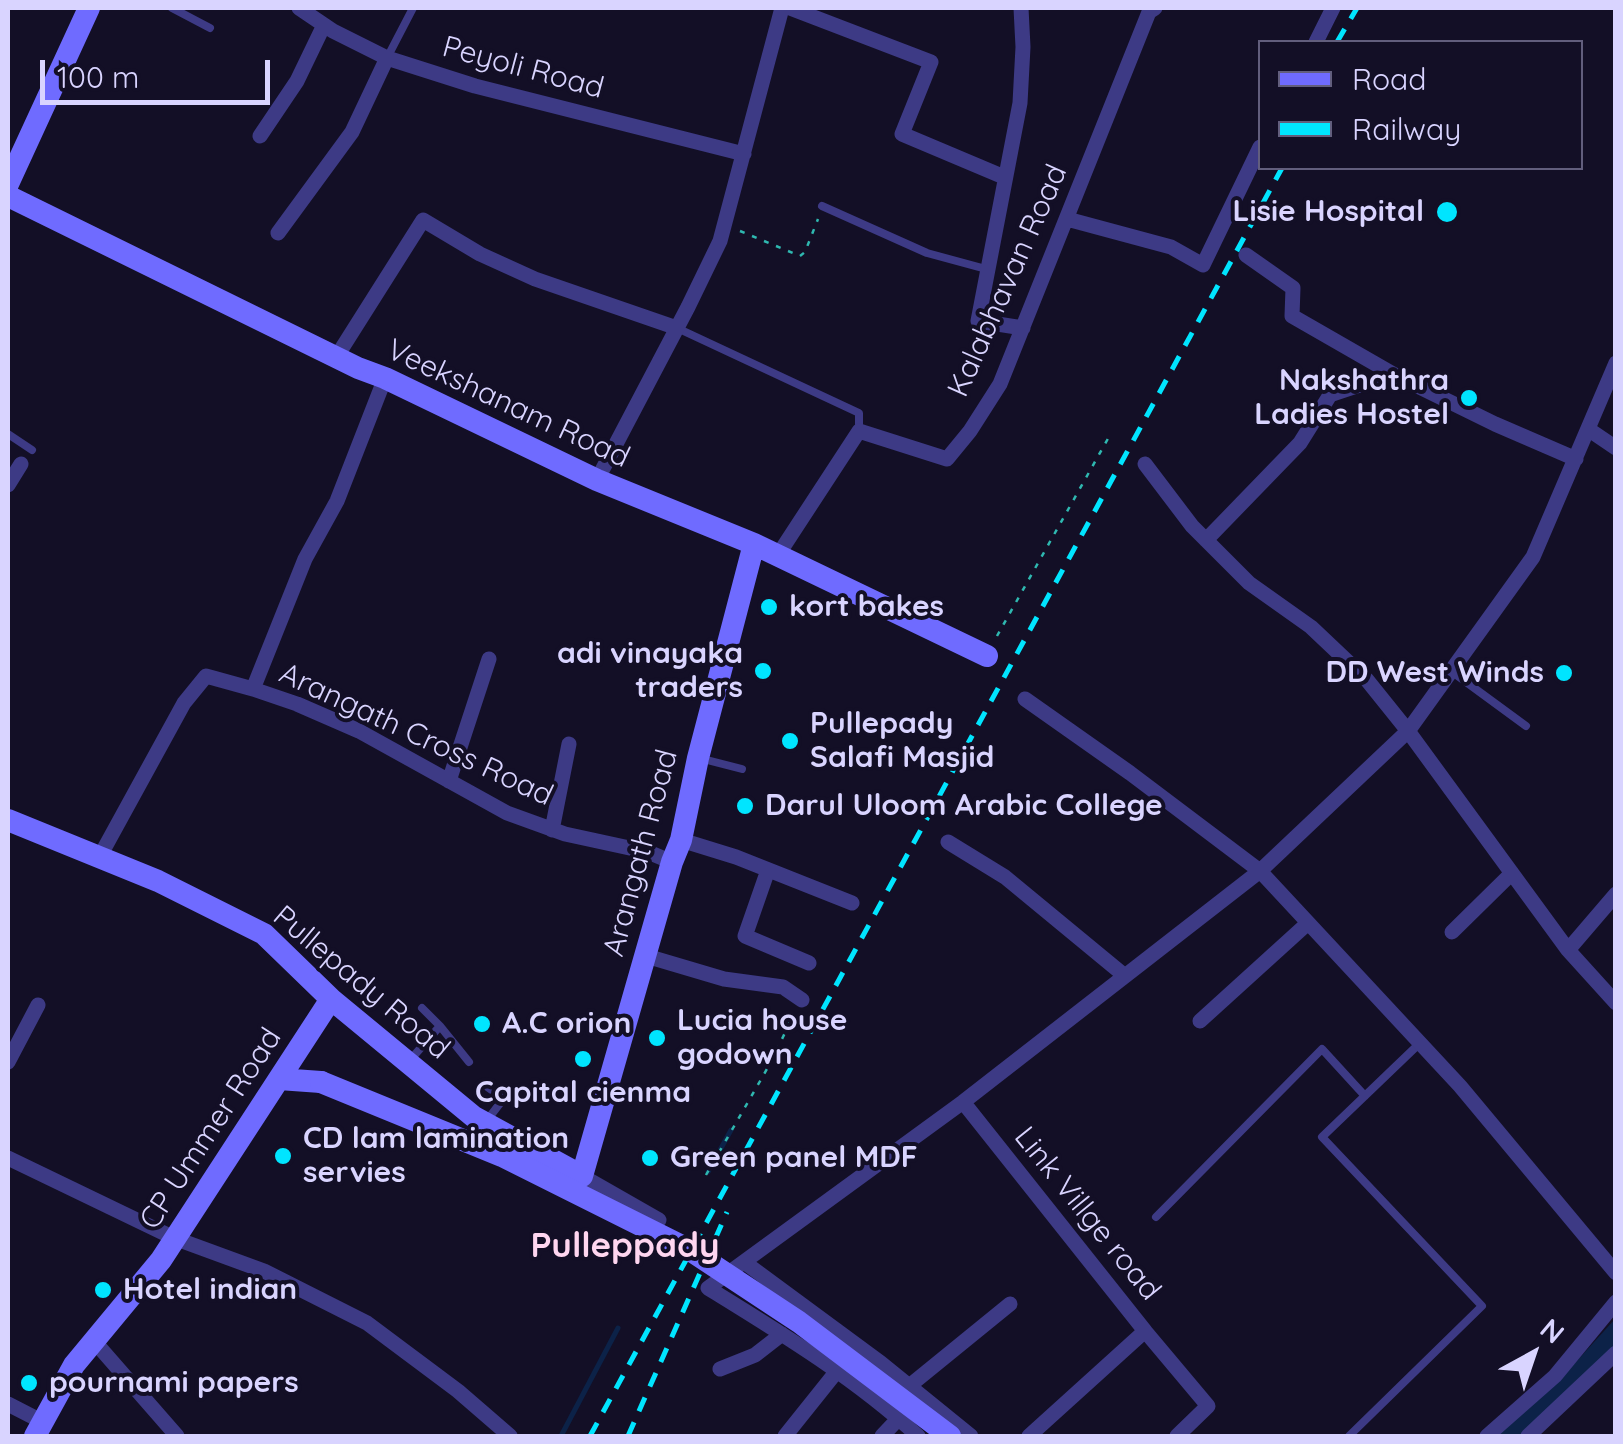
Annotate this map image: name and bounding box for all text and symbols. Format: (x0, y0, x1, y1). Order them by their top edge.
street label: Peyoli Road (438, 29, 608, 107)
scale bar (45, 40, 275, 102)
legend (1258, 40, 1583, 170)
text: 100 m (57, 58, 139, 96)
text: Road (1352, 60, 1426, 98)
text: Railway (1352, 110, 1461, 148)
street label: Kalabhavan Road (941, 159, 1075, 403)
place label: Lisie Hospital (1233, 194, 1424, 230)
marker: Lisie Hospital (1434, 199, 1460, 225)
street label: Veekshanam Road (381, 332, 635, 476)
place label: Nakshathra Ladies Hostel (1254, 363, 1449, 434)
marker: Nakshathra Ladies Hostel (1458, 387, 1480, 409)
place label: kort bakes (789, 589, 944, 625)
marker: kort bakes (758, 596, 780, 618)
place label: adi vinayaka traders (557, 636, 743, 706)
place label: DD West Winds (1325, 655, 1544, 691)
street label: Arangath Cross Road (274, 656, 558, 814)
marker: adi vinayaka traders (752, 660, 774, 682)
marker: DD West Winds (1553, 662, 1575, 684)
place label: Pullepady Salafi Masjid (810, 706, 994, 776)
marker: Pullepady Salafi Masjid (779, 730, 801, 752)
street label: Arangath Road (596, 746, 686, 960)
place label: Darul Uloom Arabic College (765, 788, 1163, 824)
marker: Darul Uloom Arabic College (734, 795, 756, 817)
street label: Pullepady Road (265, 899, 457, 1067)
place label: Lucia house godown (677, 1003, 847, 1074)
place label: A.C orion (502, 1006, 631, 1042)
marker: A.C orion (471, 1013, 493, 1035)
street label: CP Ummer Road (132, 1022, 290, 1236)
marker: Lucia house godown (646, 1027, 668, 1049)
marker: Capital cienma (572, 1048, 594, 1070)
place label: Capital cienma (475, 1075, 691, 1111)
street label: Link Villge road (1006, 1120, 1168, 1308)
place label: CD lam lamination servies (303, 1121, 569, 1192)
place label: Green panel MDF (670, 1140, 918, 1176)
marker: CD lam lamination servies (272, 1145, 294, 1167)
marker: Green panel MDF (639, 1147, 661, 1169)
district label: Pulleppady (530, 1225, 720, 1267)
place label: Hotel indian (123, 1272, 297, 1308)
marker: Hotel indian (92, 1279, 114, 1301)
north arrow (1483, 1304, 1583, 1404)
text: N (1533, 1311, 1572, 1351)
place label: pournami papers (49, 1365, 299, 1401)
marker: pournami papers (18, 1372, 40, 1394)

